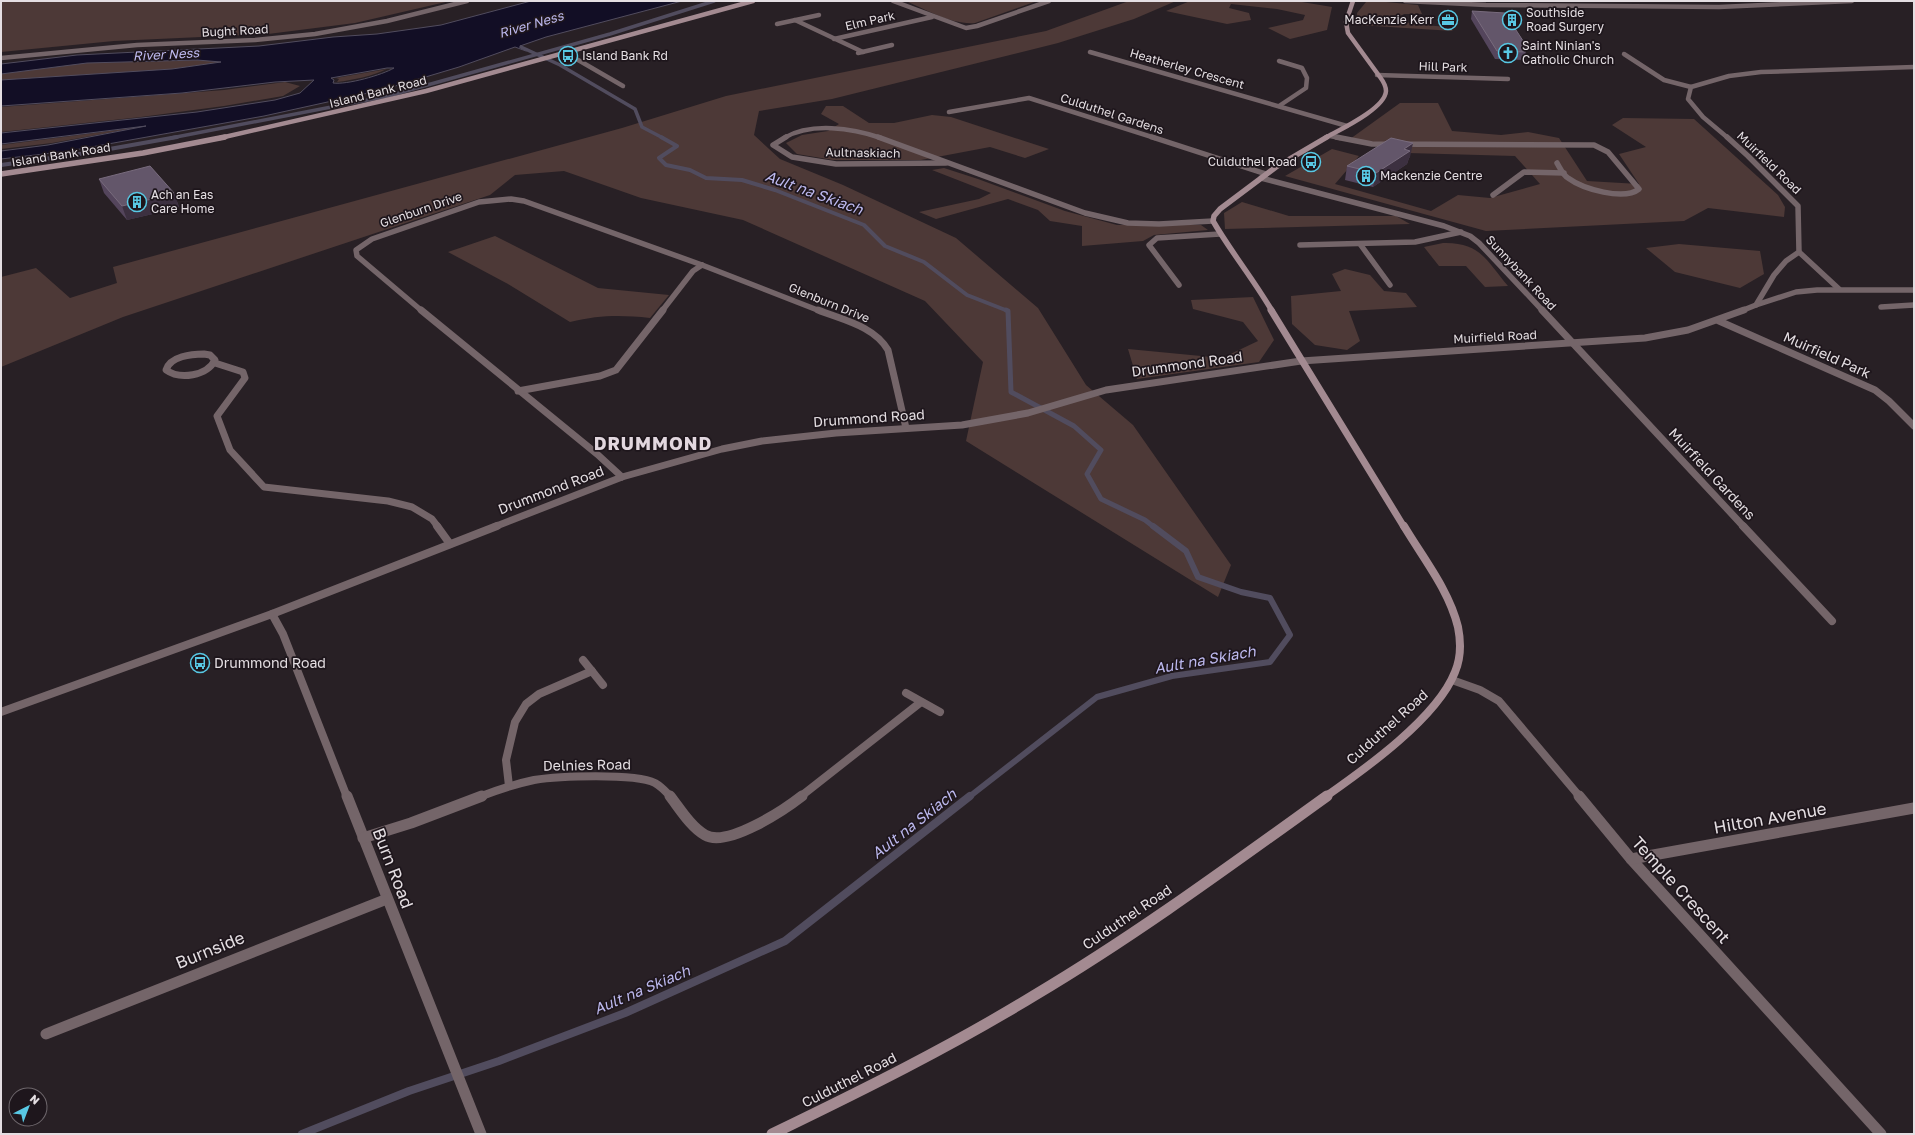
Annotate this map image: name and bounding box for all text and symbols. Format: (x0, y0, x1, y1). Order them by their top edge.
place label: Southside Road Surgery (1526, 5, 1604, 34)
water label: River Ness (497, 7, 566, 41)
street label: Elm Park (843, 7, 897, 34)
office icon: MacKenzie Kerr (1437, 9, 1459, 31)
building icon: Southside Road Surgery (1501, 9, 1523, 31)
place label: MacKenzie Kerr (1344, 12, 1434, 27)
street label: Bught Road (201, 21, 269, 40)
place label: Saint Ninian's Catholic Church (1522, 38, 1614, 67)
church icon: Saint Ninian's Catholic Church (1497, 42, 1519, 64)
water label: River Ness (132, 44, 201, 64)
bus stop icon: Island Bank Rd (557, 45, 579, 67)
street label: Heatherley Crescent (1128, 45, 1246, 92)
place label: Island Bank Rd (582, 48, 668, 63)
street label: Hill Park (1418, 58, 1468, 75)
street label: Island Bank Road (328, 72, 428, 111)
street label: Culduthel Gardens (1059, 90, 1166, 137)
street label: Muirfield Road (1734, 128, 1805, 197)
street label: Island Bank Road (10, 139, 111, 170)
street label: Aultnaskiach (826, 144, 900, 161)
bus stop icon: Culduthel Road (1300, 151, 1322, 173)
place label: Culduthel Road (1208, 154, 1297, 169)
building icon: Mackenzie Centre (1355, 165, 1377, 187)
water label: Ault na Skiach (763, 166, 866, 218)
place label: Mackenzie Centre (1380, 168, 1483, 183)
place label: Ach an Eas Care Home (151, 187, 214, 216)
street label: Glenburn Drive (378, 188, 464, 231)
building icon: Ach an Eas Care Home (126, 191, 148, 213)
street label: Sunnybank Road (1483, 232, 1560, 313)
street label: Glenburn Drive (787, 279, 872, 326)
street label: Muirfield Road (1453, 327, 1537, 346)
street label: Muirfield Park (1781, 328, 1874, 381)
street label: Drummond Road (1130, 347, 1244, 380)
street label: Drummond Road (813, 405, 925, 430)
street label: Muirfield Gardens (1665, 424, 1759, 523)
district label: DRUMMOND (594, 432, 712, 454)
street label: Drummond Road (496, 462, 606, 518)
water label: Ault na Skiach (1153, 641, 1258, 677)
bus stop icon: Drummond Road (189, 652, 211, 674)
place label: Drummond Road (214, 654, 326, 671)
street label: Culduthel Road (1342, 686, 1431, 768)
street label: Delnies Road (543, 755, 631, 774)
water label: Ault na Skiach (867, 784, 960, 862)
street label: Hilton Avenue (1712, 797, 1828, 838)
street label: Burn Road (368, 825, 418, 911)
street label: Temple Crescent (1628, 832, 1735, 948)
street label: Culduthel Road (1079, 880, 1175, 953)
street label: Burnside (172, 926, 248, 973)
water label: Ault na Skiach (591, 960, 693, 1017)
street label: Culduthel Road (799, 1048, 899, 1111)
north arrow (8, 1087, 48, 1127)
text: N (28, 1092, 42, 1107)

